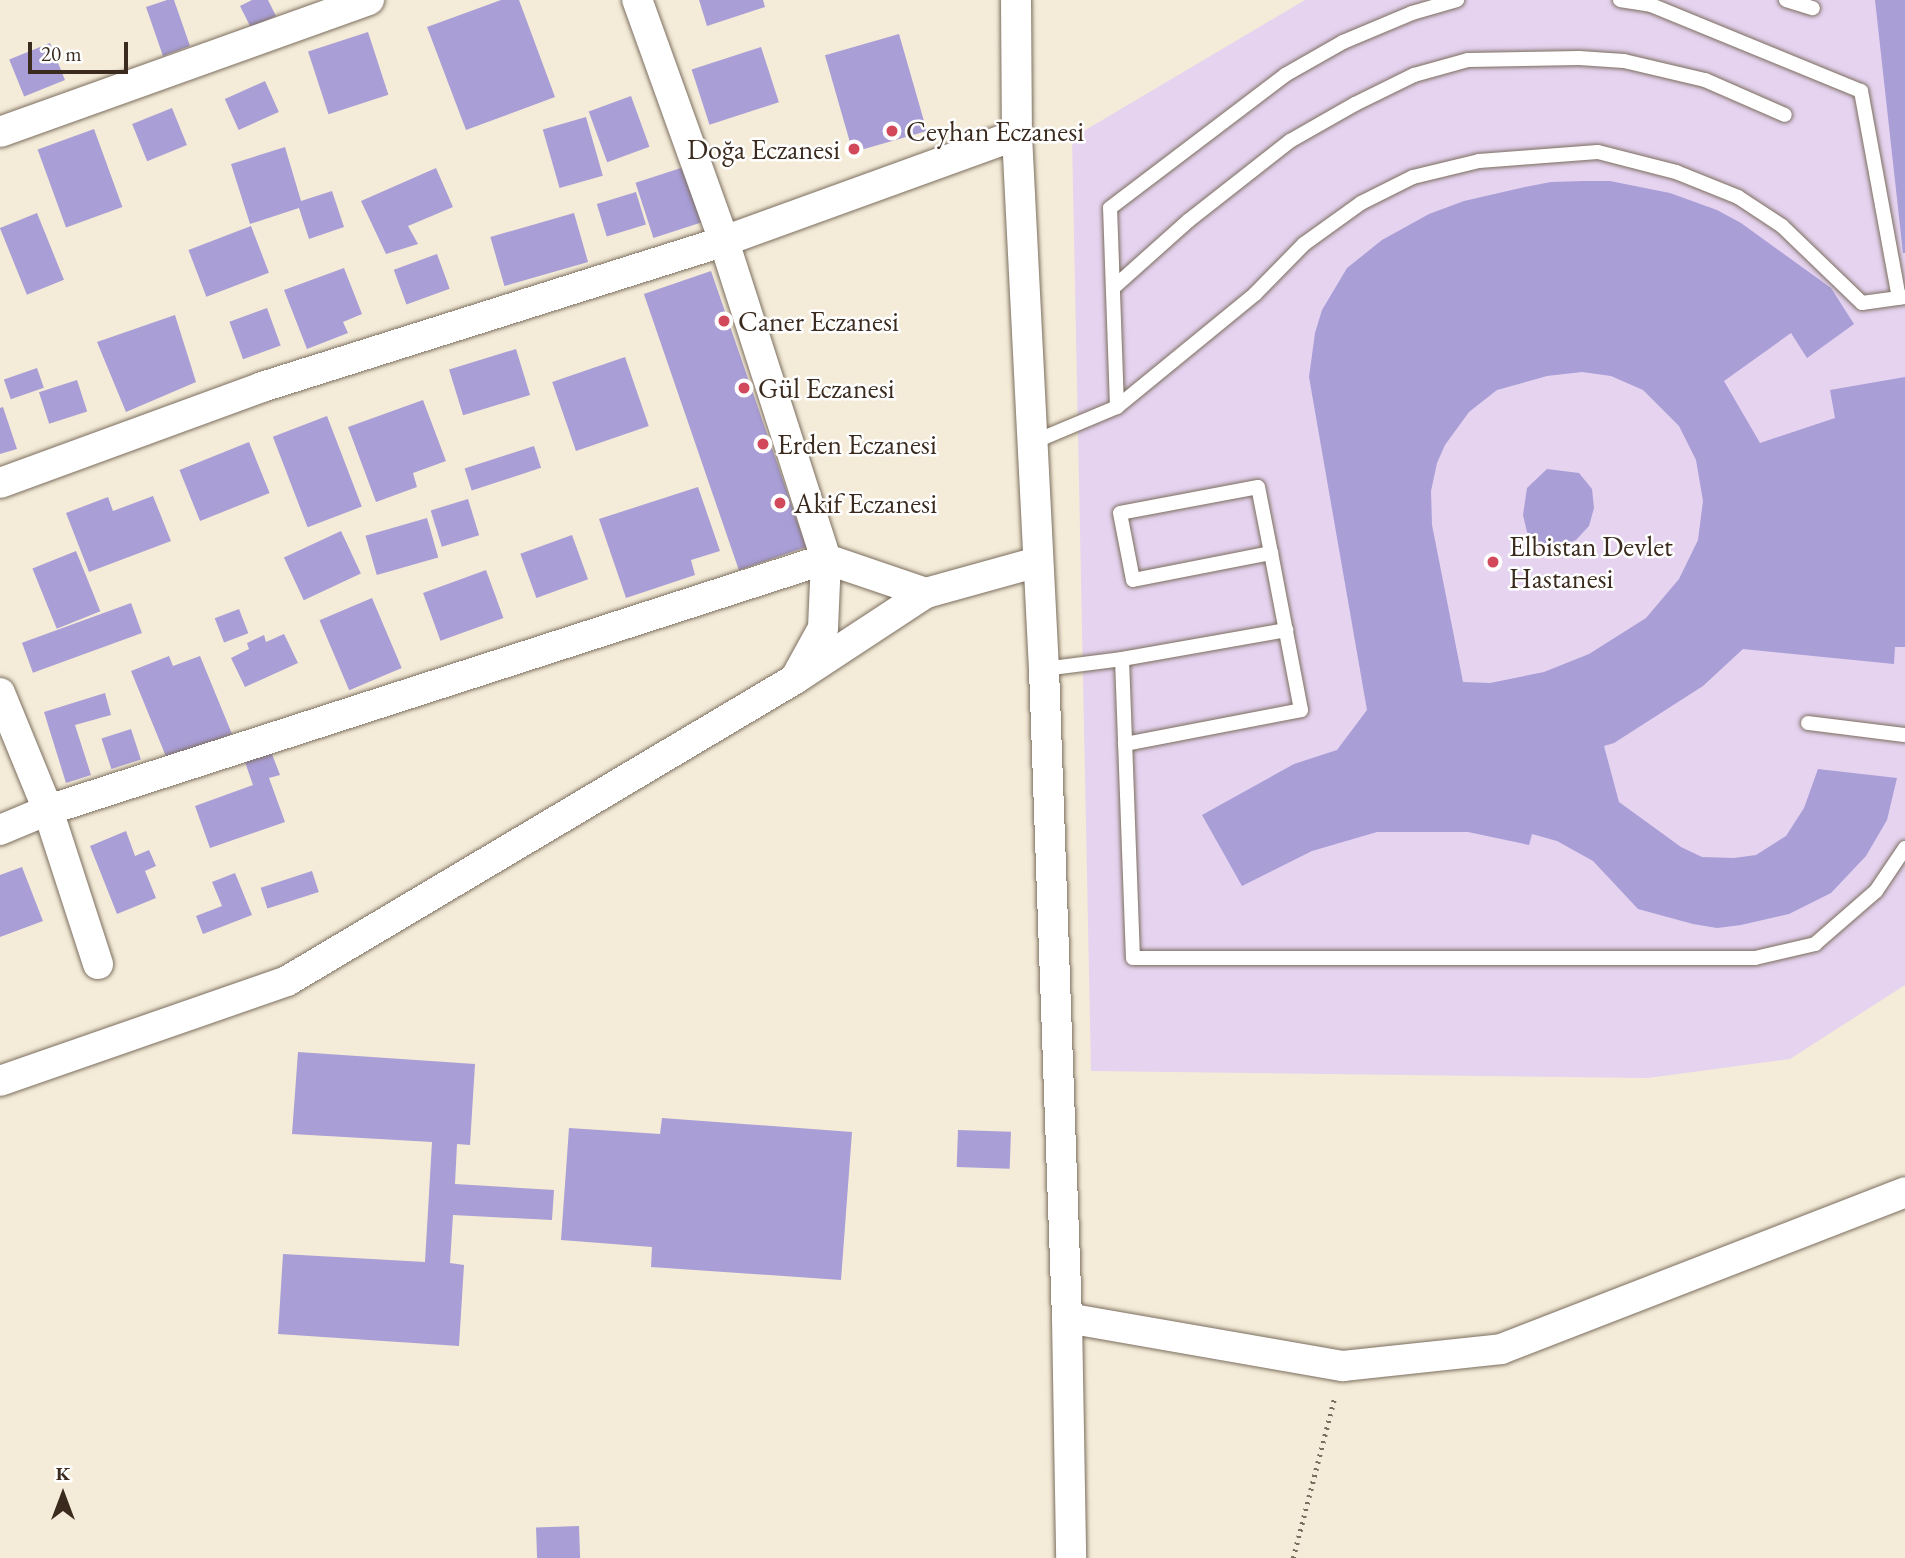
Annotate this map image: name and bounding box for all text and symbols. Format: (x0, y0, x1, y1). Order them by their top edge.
scale bar (32, 28, 131, 72)
text: 20 m (41, 40, 82, 67)
place label: Ceyhan Eczanesi (906, 114, 1084, 148)
marker: Ceyhan Eczanesi (884, 123, 900, 139)
place label: Doğa Eczanesi (687, 132, 840, 166)
marker: Doğa Eczanesi (846, 141, 862, 157)
place label: Caner Eczanesi (738, 304, 899, 338)
marker: Caner Eczanesi (716, 313, 732, 329)
place label: Gül Eczanesi (758, 371, 895, 405)
marker: Gül Eczanesi (736, 380, 752, 396)
place label: Erden Eczanesi (777, 427, 937, 461)
marker: Erden Eczanesi (755, 436, 771, 452)
place label: Akif Eczanesi (794, 486, 937, 520)
marker: Akif Eczanesi (772, 495, 788, 511)
place label: Elbistan Devlet Hastanesi (1509, 529, 1673, 595)
marker: Elbistan Devlet Hastanesi (1483, 552, 1503, 572)
north arrow (28, 1460, 98, 1530)
text: K (56, 1461, 70, 1486)

